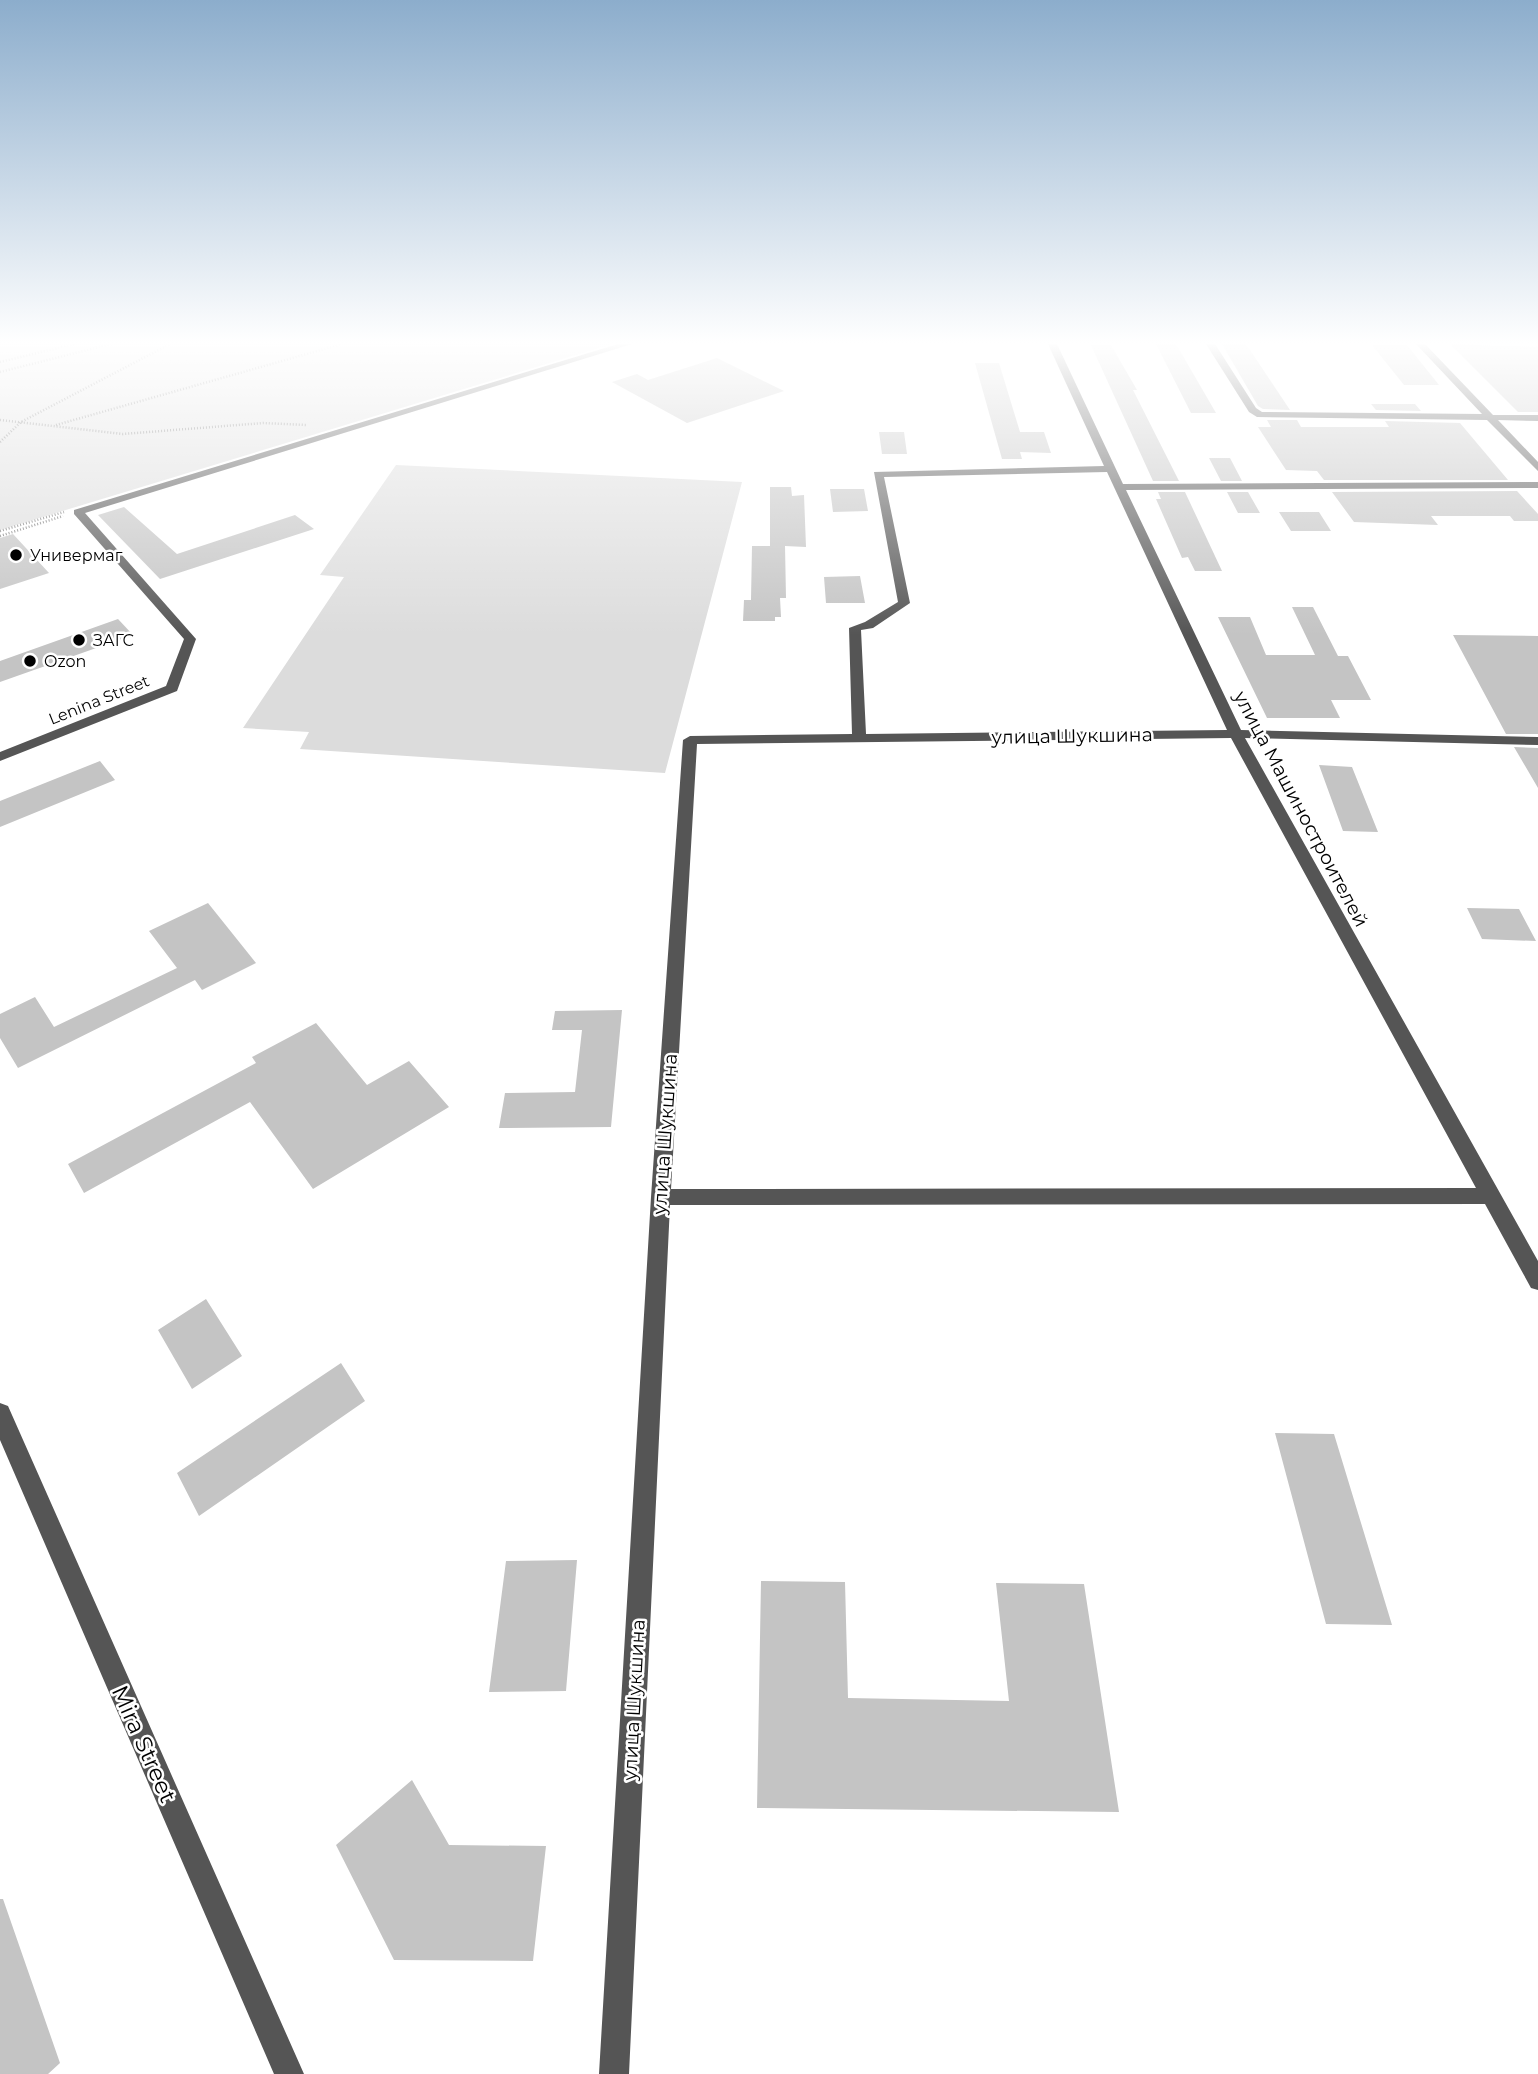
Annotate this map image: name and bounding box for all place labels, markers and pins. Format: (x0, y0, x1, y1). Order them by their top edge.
place label: Универмаг (30, 546, 123, 565)
marker: Универмаг (8, 547, 24, 563)
place label: ЗАГС (93, 631, 134, 650)
marker: ЗАГС (71, 632, 87, 648)
place label: Ozon (44, 652, 86, 671)
marker: Ozon (22, 653, 38, 669)

